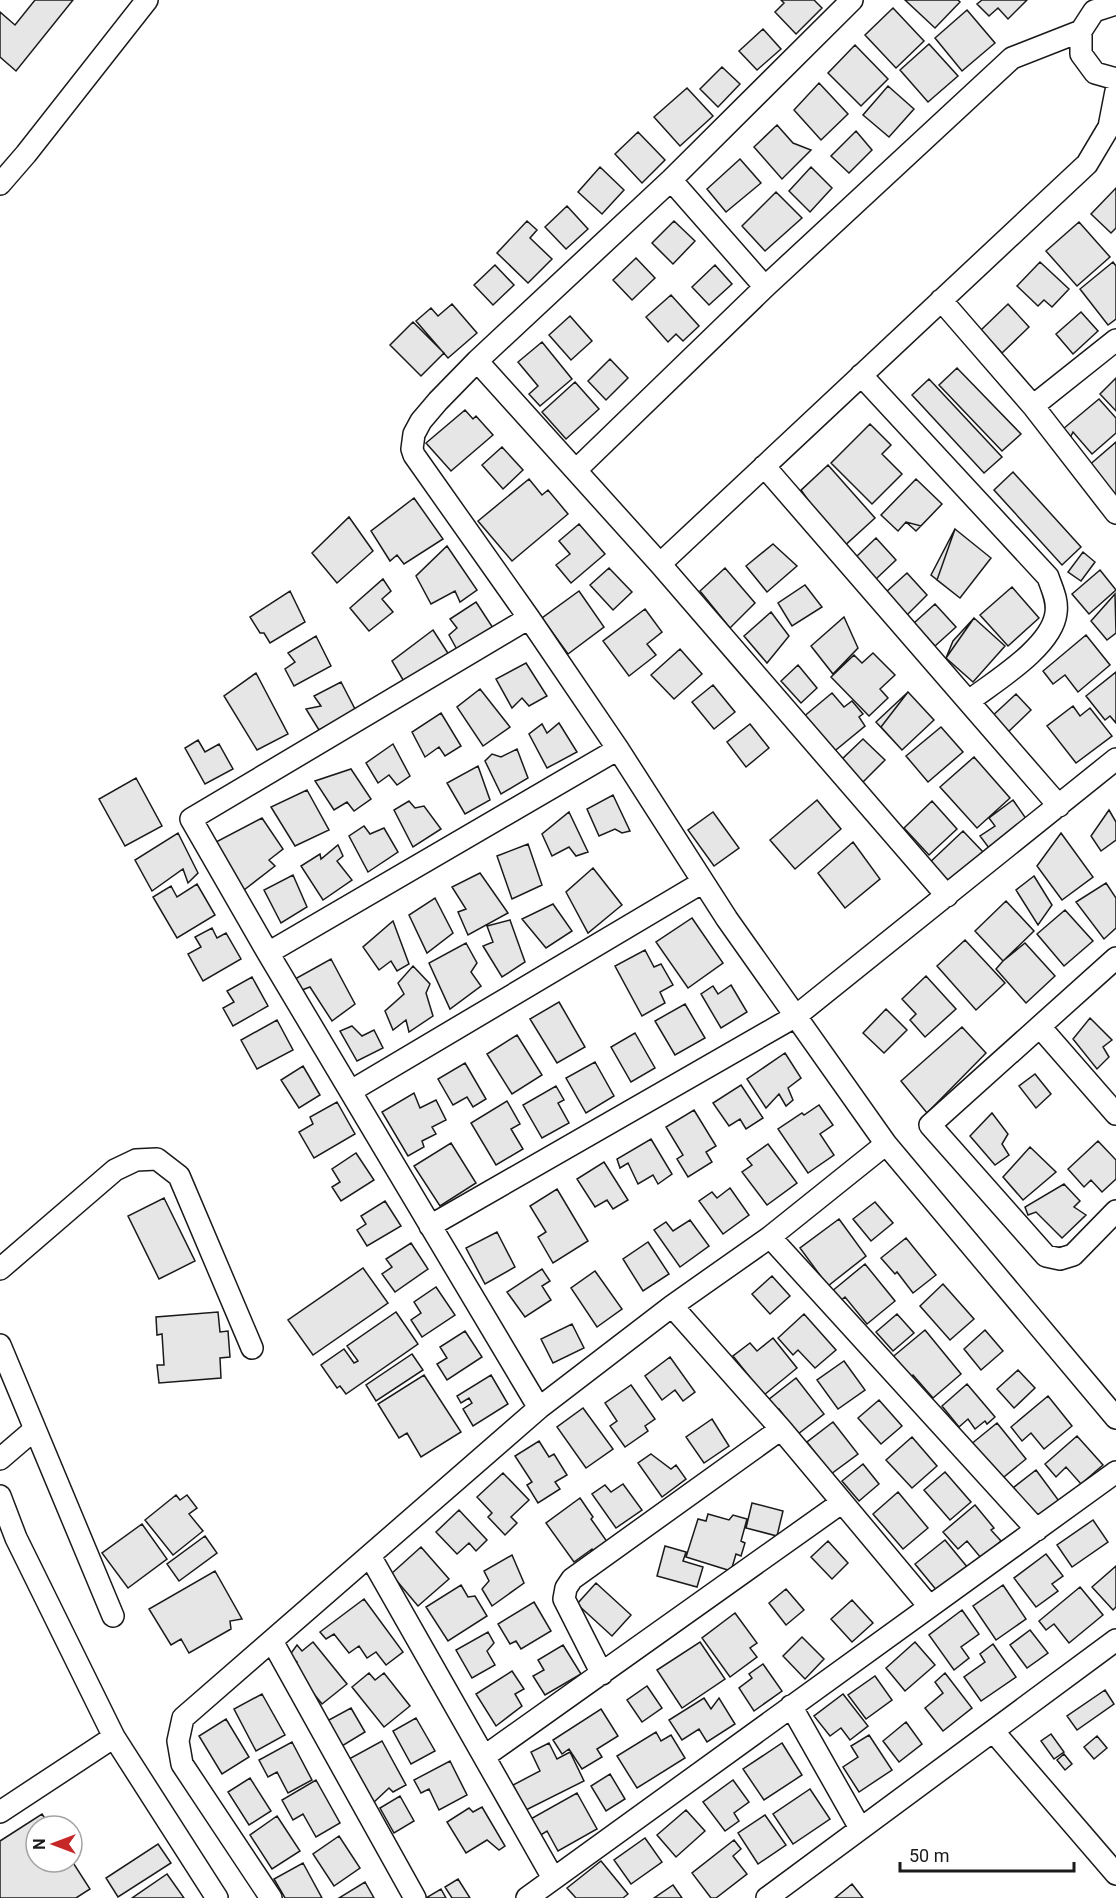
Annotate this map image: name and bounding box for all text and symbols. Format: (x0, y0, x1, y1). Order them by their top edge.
north arrow (24, 1814, 84, 1874)
scale bar (900, 1835, 1074, 1873)
text: N (30, 1838, 49, 1850)
text: 50 m (909, 1845, 949, 1866)

